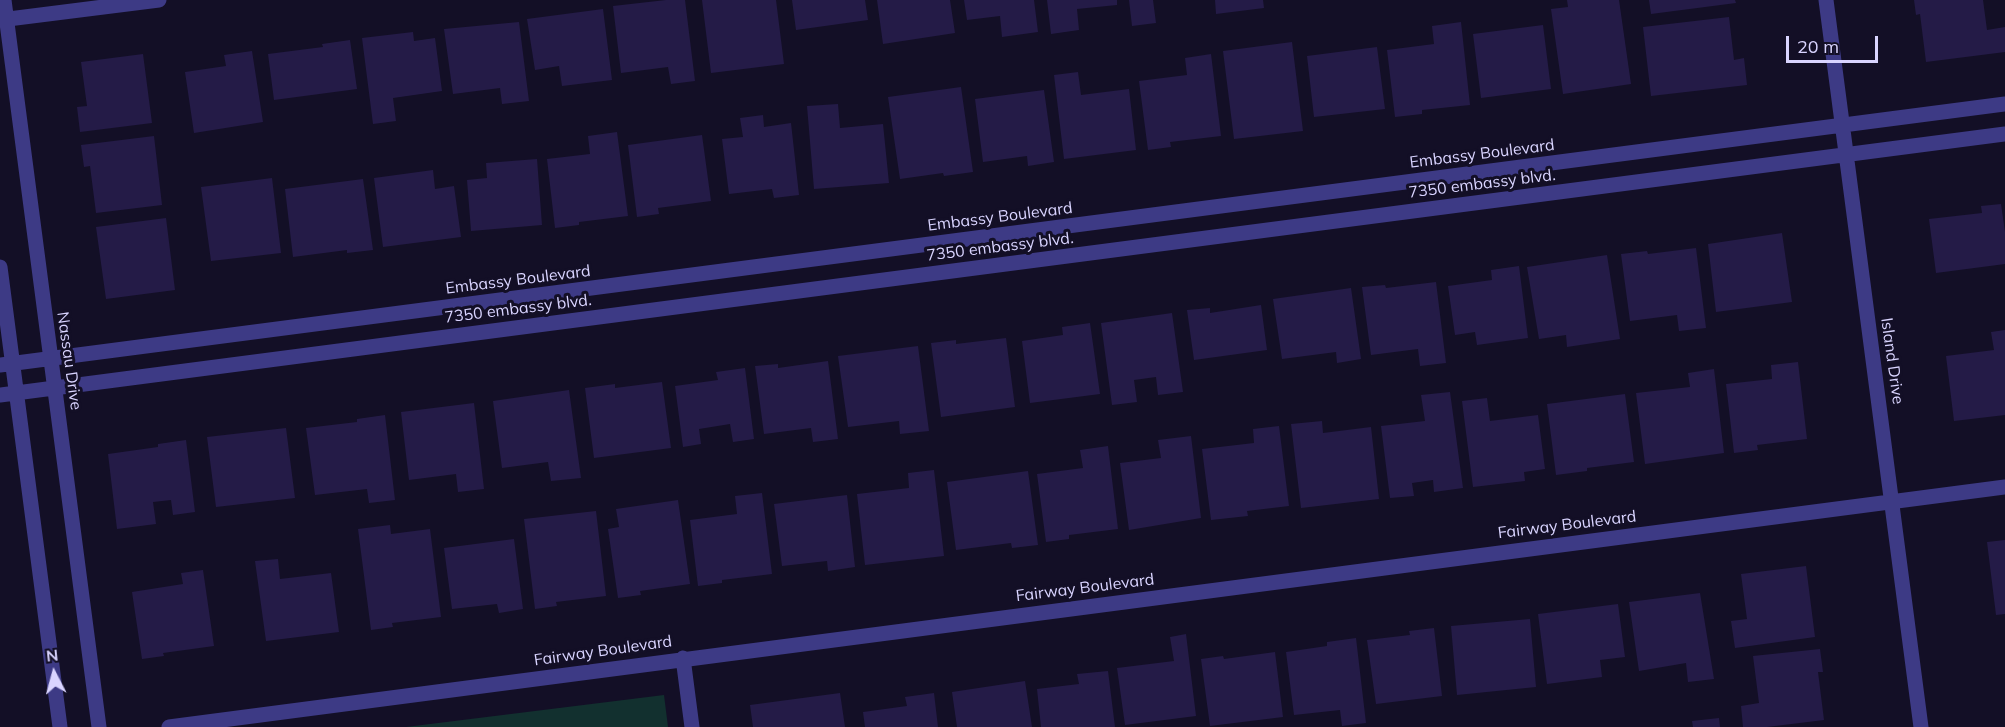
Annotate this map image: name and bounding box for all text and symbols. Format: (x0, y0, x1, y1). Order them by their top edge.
scale bar (1789, 24, 1880, 62)
text: 20 m (1797, 35, 1839, 58)
street label: Embassy Boulevard (1408, 136, 1556, 172)
street label: 7350 embassy blvd. (1407, 165, 1557, 203)
street label: Embassy Boulevard (926, 199, 1074, 235)
street label: 7350 embassy blvd. (925, 228, 1075, 266)
street label: Embassy Boulevard (444, 262, 592, 298)
street label: 7350 embassy blvd. (443, 290, 593, 328)
street label: Nassau Drive (53, 311, 85, 411)
street label: Island Drive (1876, 316, 1908, 406)
street label: Fairway Boulevard (1497, 507, 1637, 543)
street label: Fairway Boulevard (1015, 570, 1155, 606)
street label: Fairway Boulevard (533, 632, 673, 670)
north arrow (24, 643, 84, 703)
text: N (45, 645, 59, 666)

